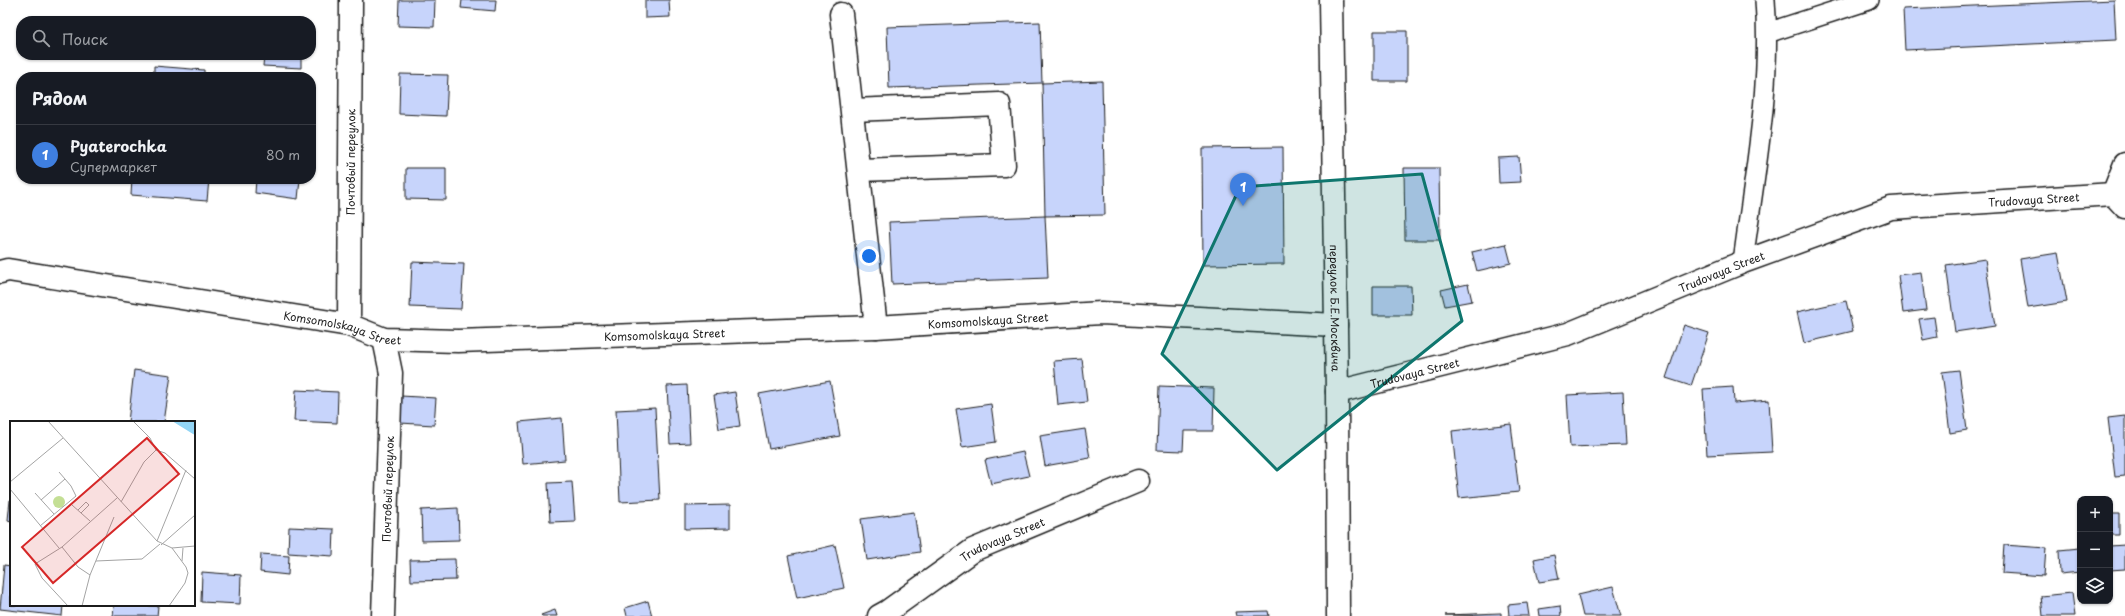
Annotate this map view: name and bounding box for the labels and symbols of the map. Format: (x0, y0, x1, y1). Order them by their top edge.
street label: Почтовый переулок (341, 108, 359, 215)
pin: 1 (1230, 173, 1256, 206)
street label: Trudovaya Street (1988, 188, 2080, 210)
street label: переулок Б.Е.Москвича (1326, 244, 1345, 372)
your location (859, 246, 879, 266)
street label: Trudovaya Street (1676, 246, 1767, 296)
street label: Komsomolskaya Street (282, 306, 402, 348)
street label: Komsomolskaya Street (927, 308, 1050, 332)
street label: Komsomolskaya Street (604, 324, 726, 345)
street label: Trudovaya Street (1368, 353, 1461, 392)
inset map (10, 421, 195, 606)
street label: Почтовый переулок (377, 435, 397, 542)
street label: Trudovaya Street (956, 512, 1048, 565)

